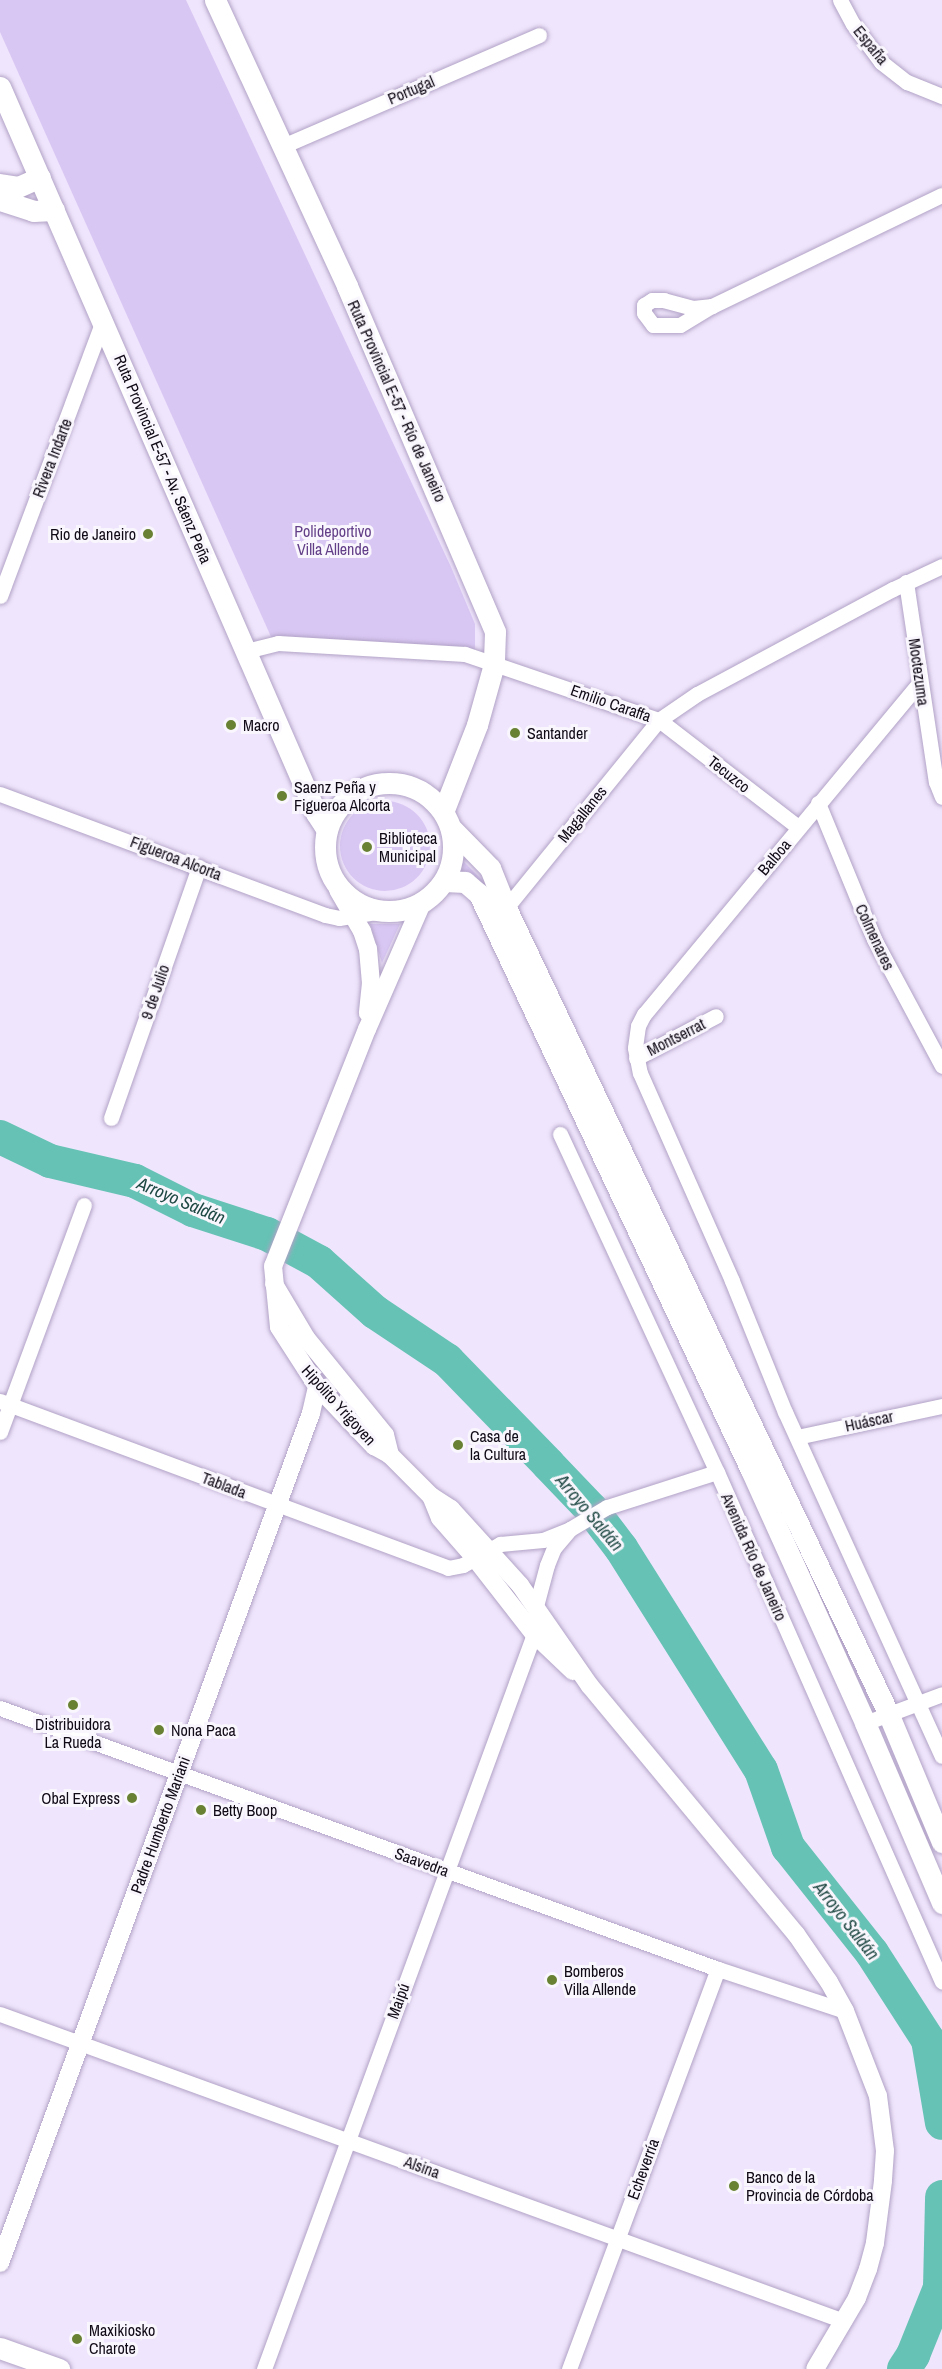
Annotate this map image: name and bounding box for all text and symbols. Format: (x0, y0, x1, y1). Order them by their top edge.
street label: España (850, 22, 892, 68)
street label: Portugal (385, 72, 437, 108)
street label: Ruta Provincial E-57 - Río de Janeiro (344, 297, 450, 505)
street label: Ruta Provincial E-57 - Av. Sáenz Peña (110, 351, 216, 567)
street label: Rivera Indarte (28, 416, 76, 500)
park label: Polideportivo Villa Allende (294, 521, 372, 559)
place label: Rio de Janeiro (50, 524, 136, 544)
marker: Rio de Janeiro (141, 527, 155, 541)
street label: Moctezuma (905, 637, 933, 707)
street label: Emilio Caraffa (568, 680, 654, 726)
place label: Macro (243, 715, 279, 735)
marker: Macro (224, 718, 238, 732)
place label: Santander (527, 723, 588, 743)
marker: Santander (508, 726, 522, 740)
street label: Tecuzco (704, 752, 754, 796)
place label: Saenz Peña y Figueroa Alcorta (294, 777, 391, 815)
street label: Magallanes (553, 782, 611, 846)
marker: Saenz Peña y Figueroa Alcorta (275, 789, 289, 803)
place label: Biblioteca Municipal (379, 828, 437, 866)
street label: Figueroa Alcorta (127, 832, 225, 884)
street label: Balboa (754, 835, 794, 879)
marker: Biblioteca Municipal (360, 840, 374, 854)
street label: Colmenares (851, 901, 899, 973)
street label: 9 de Julio (137, 962, 173, 1022)
street label: Montserrat (644, 1014, 708, 1060)
water label: Arroyo Saldán (134, 1173, 228, 1229)
street label: Hipólito Yrigoyen (298, 1361, 380, 1449)
street label: Huáscar (843, 1407, 895, 1435)
place label: Casa de la Cultura (470, 1426, 526, 1464)
marker: Casa de la Cultura (451, 1438, 465, 1452)
street label: Tablada (199, 1468, 249, 1502)
water label: Arroyo Saldán (551, 1470, 627, 1556)
street label: Avenida Río de Janeiro (717, 1490, 791, 1624)
marker: Distribuidora La Rueda (66, 1698, 80, 1712)
place label: Distribuidora La Rueda (35, 1714, 111, 1752)
place label: Nona Paca (171, 1720, 236, 1740)
marker: Nona Paca (152, 1723, 166, 1737)
street label: Padre Humberto Mariani (126, 1754, 194, 1896)
place label: Obal Express (41, 1788, 120, 1808)
marker: Obal Express (125, 1791, 139, 1805)
place label: Betty Boop (213, 1800, 277, 1820)
marker: Betty Boop (194, 1803, 208, 1817)
street label: Saavedra (392, 1843, 452, 1881)
water label: Arroyo Saldán (809, 1878, 883, 1964)
place label: Bomberos Villa Allende (564, 1961, 637, 1999)
marker: Bomberos Villa Allende (545, 1973, 559, 1987)
street label: Maipú (383, 1981, 413, 2021)
street label: Echeverría (623, 2136, 663, 2202)
street label: Alsina (402, 2152, 442, 2182)
place label: Banco de la Provincia de Córdoba (746, 2167, 874, 2205)
marker: Banco de la Provincia de Córdoba (727, 2179, 741, 2193)
place label: Maxikiosko Charote (89, 2320, 155, 2358)
marker: Maxikiosko Charote (70, 2332, 84, 2346)

